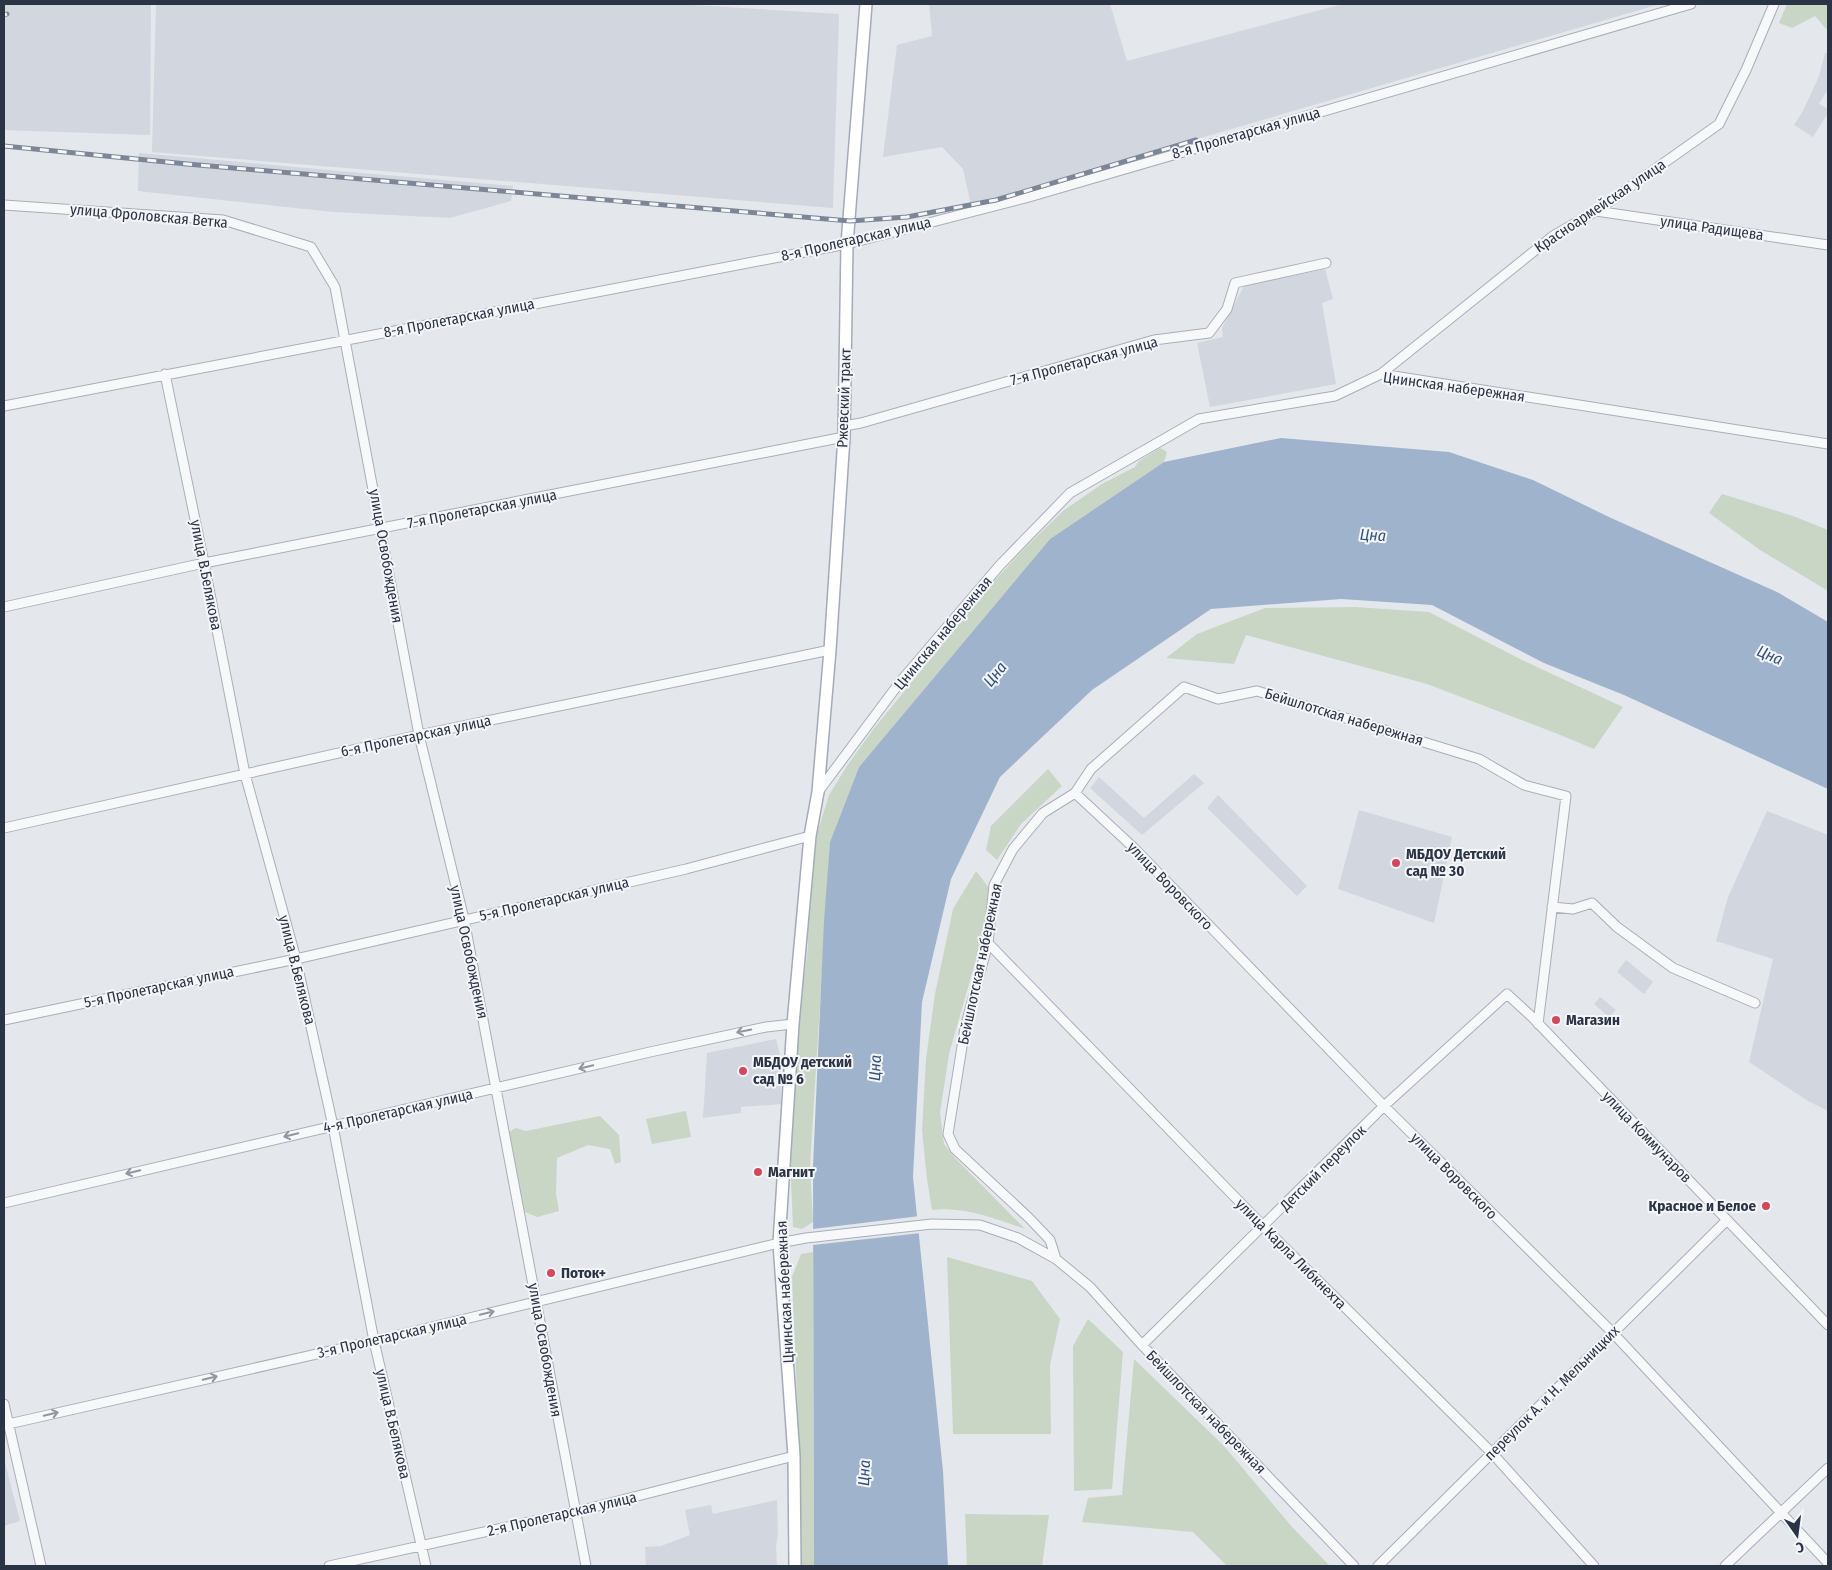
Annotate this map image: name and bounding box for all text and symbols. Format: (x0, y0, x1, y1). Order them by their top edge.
street label: 8-я Пролетарская улица (1170, 103, 1322, 163)
street label: Красноармейская улица (1531, 155, 1669, 257)
street label: улица Фроловская Ветка (70, 200, 228, 232)
street label: улица Радищева (1659, 212, 1765, 244)
street label: 8-я Пролетарская улица (779, 213, 933, 265)
street label: 8-я Пролетарская улица (382, 295, 536, 341)
street label: 7-я Пролетарская улица (1008, 333, 1160, 389)
street label: Ржевский тракт (833, 347, 855, 448)
street label: Цнинская набережная (1382, 368, 1526, 406)
street label: 7-я Пролетарская улица (406, 486, 558, 532)
street label: улица Освобождения (365, 488, 407, 624)
street label: улица В.Белякова (186, 518, 226, 632)
water label: Цна (1359, 525, 1387, 545)
street label: Цнинская набережная (890, 573, 996, 693)
water label: Цна (1754, 641, 1786, 669)
water label: Цна (979, 658, 1011, 690)
street label: Бейшлотская набережная (1263, 684, 1425, 750)
street label: 6-я Пролетарская улица (339, 711, 493, 761)
street label: улица Воровского (1124, 838, 1217, 934)
place label: МБДОУ Детский сад № 30 (1406, 845, 1506, 880)
marker: МБДОУ Детский сад № 30 (1390, 857, 1402, 869)
street label: 5-я Пролетарская улица (478, 873, 630, 925)
street label: Бейшлотская набережная (954, 882, 1006, 1046)
street label: улица Освобождения (446, 884, 492, 1020)
street label: улица В.Белякова (275, 913, 319, 1027)
street label: 5-я Пролетарская улица (82, 962, 236, 1012)
place label: Магазин (1566, 1011, 1620, 1029)
marker: Магазин (1550, 1014, 1562, 1026)
one-way arrow (737, 1027, 753, 1037)
place label: МБДОУ детский сад № 6 (753, 1053, 852, 1088)
water label: Цна (865, 1055, 885, 1081)
one-way arrow (578, 1063, 594, 1072)
marker: МБДОУ детский сад № 6 (737, 1065, 749, 1077)
street label: 4-я Пролетарская улица (321, 1085, 475, 1137)
street label: улица Коммунаров (1599, 1087, 1695, 1187)
street label: Детский переулок (1276, 1121, 1370, 1215)
street label: улица Воровского (1407, 1129, 1501, 1223)
one-way arrow (284, 1131, 300, 1140)
place label: Магнит (768, 1163, 815, 1181)
marker: Магнит (752, 1166, 764, 1178)
one-way arrow (125, 1168, 141, 1177)
street label: улица Карла Либкнехта (1232, 1195, 1350, 1313)
place label: Красное и Белое (1649, 1197, 1756, 1215)
marker: Красное и Белое (1760, 1200, 1772, 1212)
street label: Цнинская набережная (772, 1220, 798, 1364)
place label: Поток+ (561, 1264, 606, 1282)
marker: Поток+ (545, 1267, 557, 1279)
street label: улица Освобождения (524, 1282, 566, 1418)
one-way arrow (479, 1308, 495, 1317)
street label: 3-я Пролетарская улица (316, 1310, 468, 1362)
street label: переулок А. и Н. Мельницких (1481, 1321, 1624, 1464)
street label: Бейшлотская набережная (1142, 1346, 1270, 1478)
street label: улица В.Белякова (372, 1367, 414, 1481)
one-way arrow (201, 1373, 217, 1382)
one-way arrow (43, 1409, 59, 1418)
water label: Цна (854, 1460, 874, 1486)
street label: 2-я Пролетарская улица (486, 1488, 638, 1540)
north arrow (1772, 1510, 1822, 1560)
text: С (1794, 1538, 1806, 1556)

